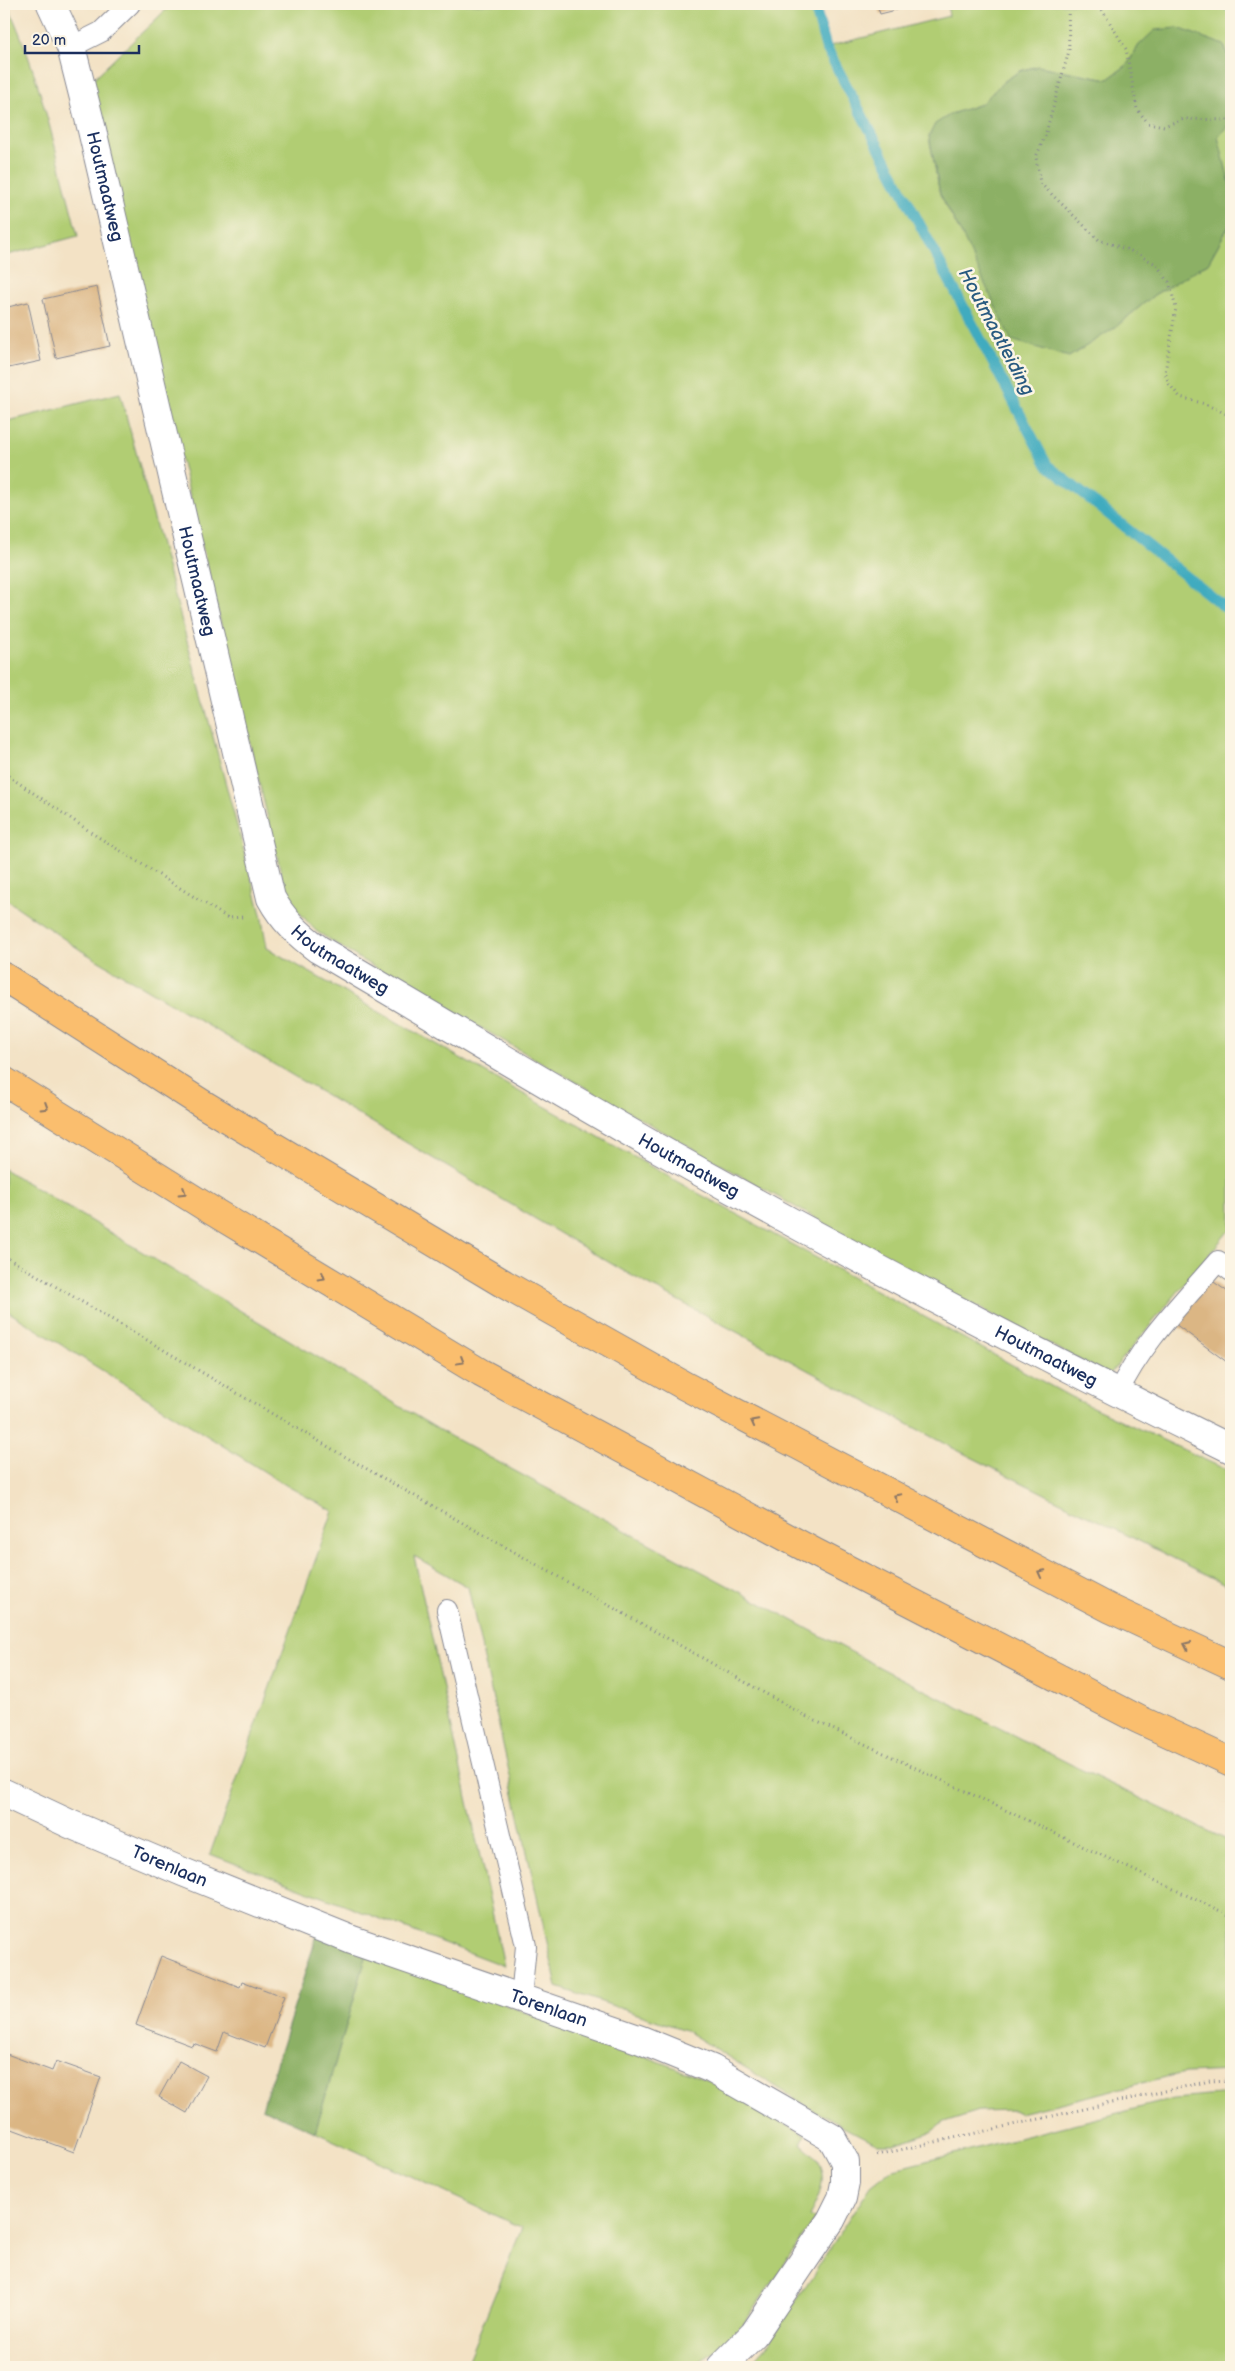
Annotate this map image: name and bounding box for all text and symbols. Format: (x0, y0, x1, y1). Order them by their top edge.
scale bar (25, 22, 139, 54)
text: 20 m (32, 31, 66, 50)
street label: Houtmaatweg (82, 129, 128, 244)
water label: Houtmaatleiding (953, 265, 1039, 400)
street label: Houtmaatweg (174, 524, 220, 638)
street label: Houtmaatweg (286, 921, 393, 999)
one-way arrow (40, 1100, 49, 1110)
street label: Houtmaatweg (635, 1129, 743, 1202)
one-way arrow (178, 1186, 187, 1196)
one-way arrow (316, 1270, 325, 1280)
street label: Houtmaatweg (991, 1321, 1101, 1391)
one-way arrow (455, 1355, 465, 1364)
one-way arrow (750, 1418, 759, 1428)
one-way arrow (894, 1494, 903, 1504)
one-way arrow (1038, 1569, 1047, 1579)
one-way arrow (1183, 1641, 1192, 1651)
street label: Torenlaan (128, 1841, 211, 1891)
street label: Torenlaan (507, 1985, 590, 2031)

